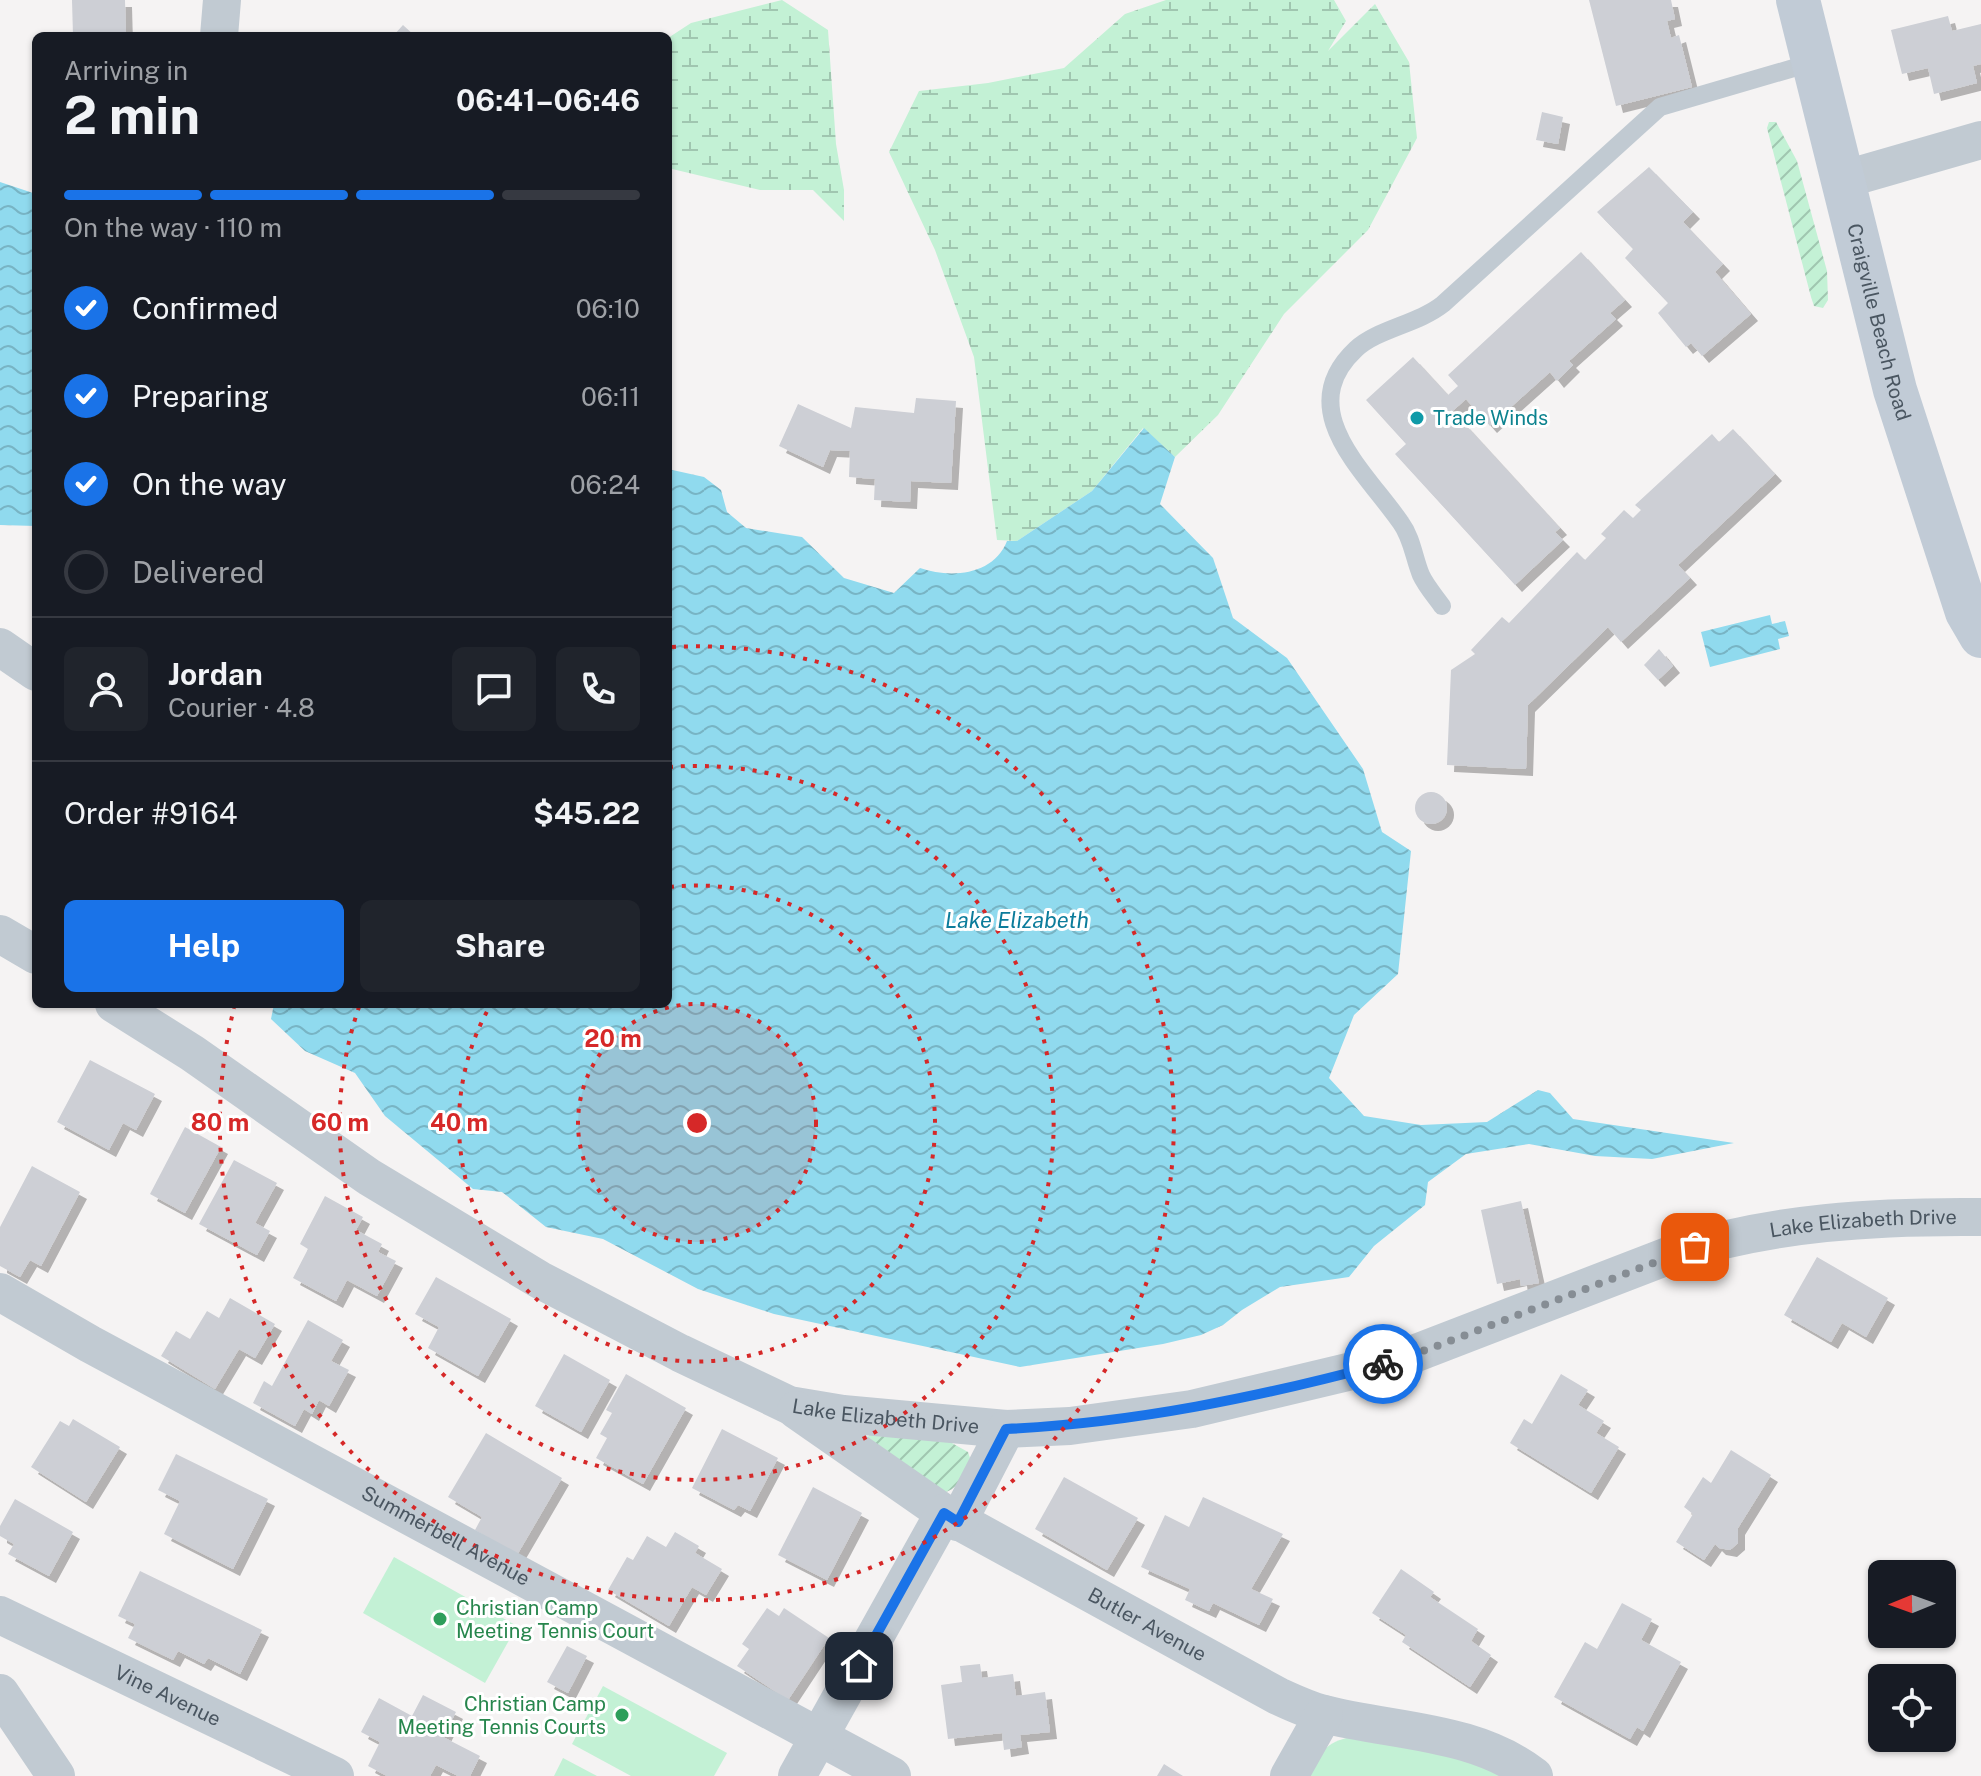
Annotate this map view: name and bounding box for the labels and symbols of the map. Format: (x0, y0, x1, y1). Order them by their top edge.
street label: Craigville Beach Road (1842, 221, 1916, 424)
place label: Trade Winds (1433, 406, 1548, 430)
marker: Trade Winds (1408, 409, 1426, 427)
water label: Lake Elizabeth (945, 907, 1089, 933)
text: 20 m (584, 1024, 642, 1052)
text: 80 m (191, 1108, 249, 1136)
text: 60 m (311, 1108, 369, 1136)
text: 40 m (430, 1108, 488, 1136)
centre of rings (683, 1109, 711, 1137)
street label: Lake Elizabeth Drive (1768, 1205, 1957, 1242)
pin (1661, 1213, 1729, 1281)
courier (1343, 1324, 1423, 1404)
street label: Lake Elizabeth Drive (791, 1394, 980, 1438)
street label: Summerbell Avenue (357, 1481, 534, 1591)
north arrow (1868, 1560, 1956, 1648)
street label: Butler Avenue (1084, 1582, 1210, 1666)
place label: Christian Camp Meeting Tennis Court (456, 1596, 654, 1643)
marker: Christian Camp Meeting Tennis Court (431, 1610, 449, 1628)
pin (825, 1632, 893, 1700)
street label: Vine Avenue (111, 1660, 225, 1731)
place label: Christian Camp Meeting Tennis Courts (398, 1692, 606, 1739)
marker: Christian Camp Meeting Tennis Courts (613, 1706, 631, 1724)

